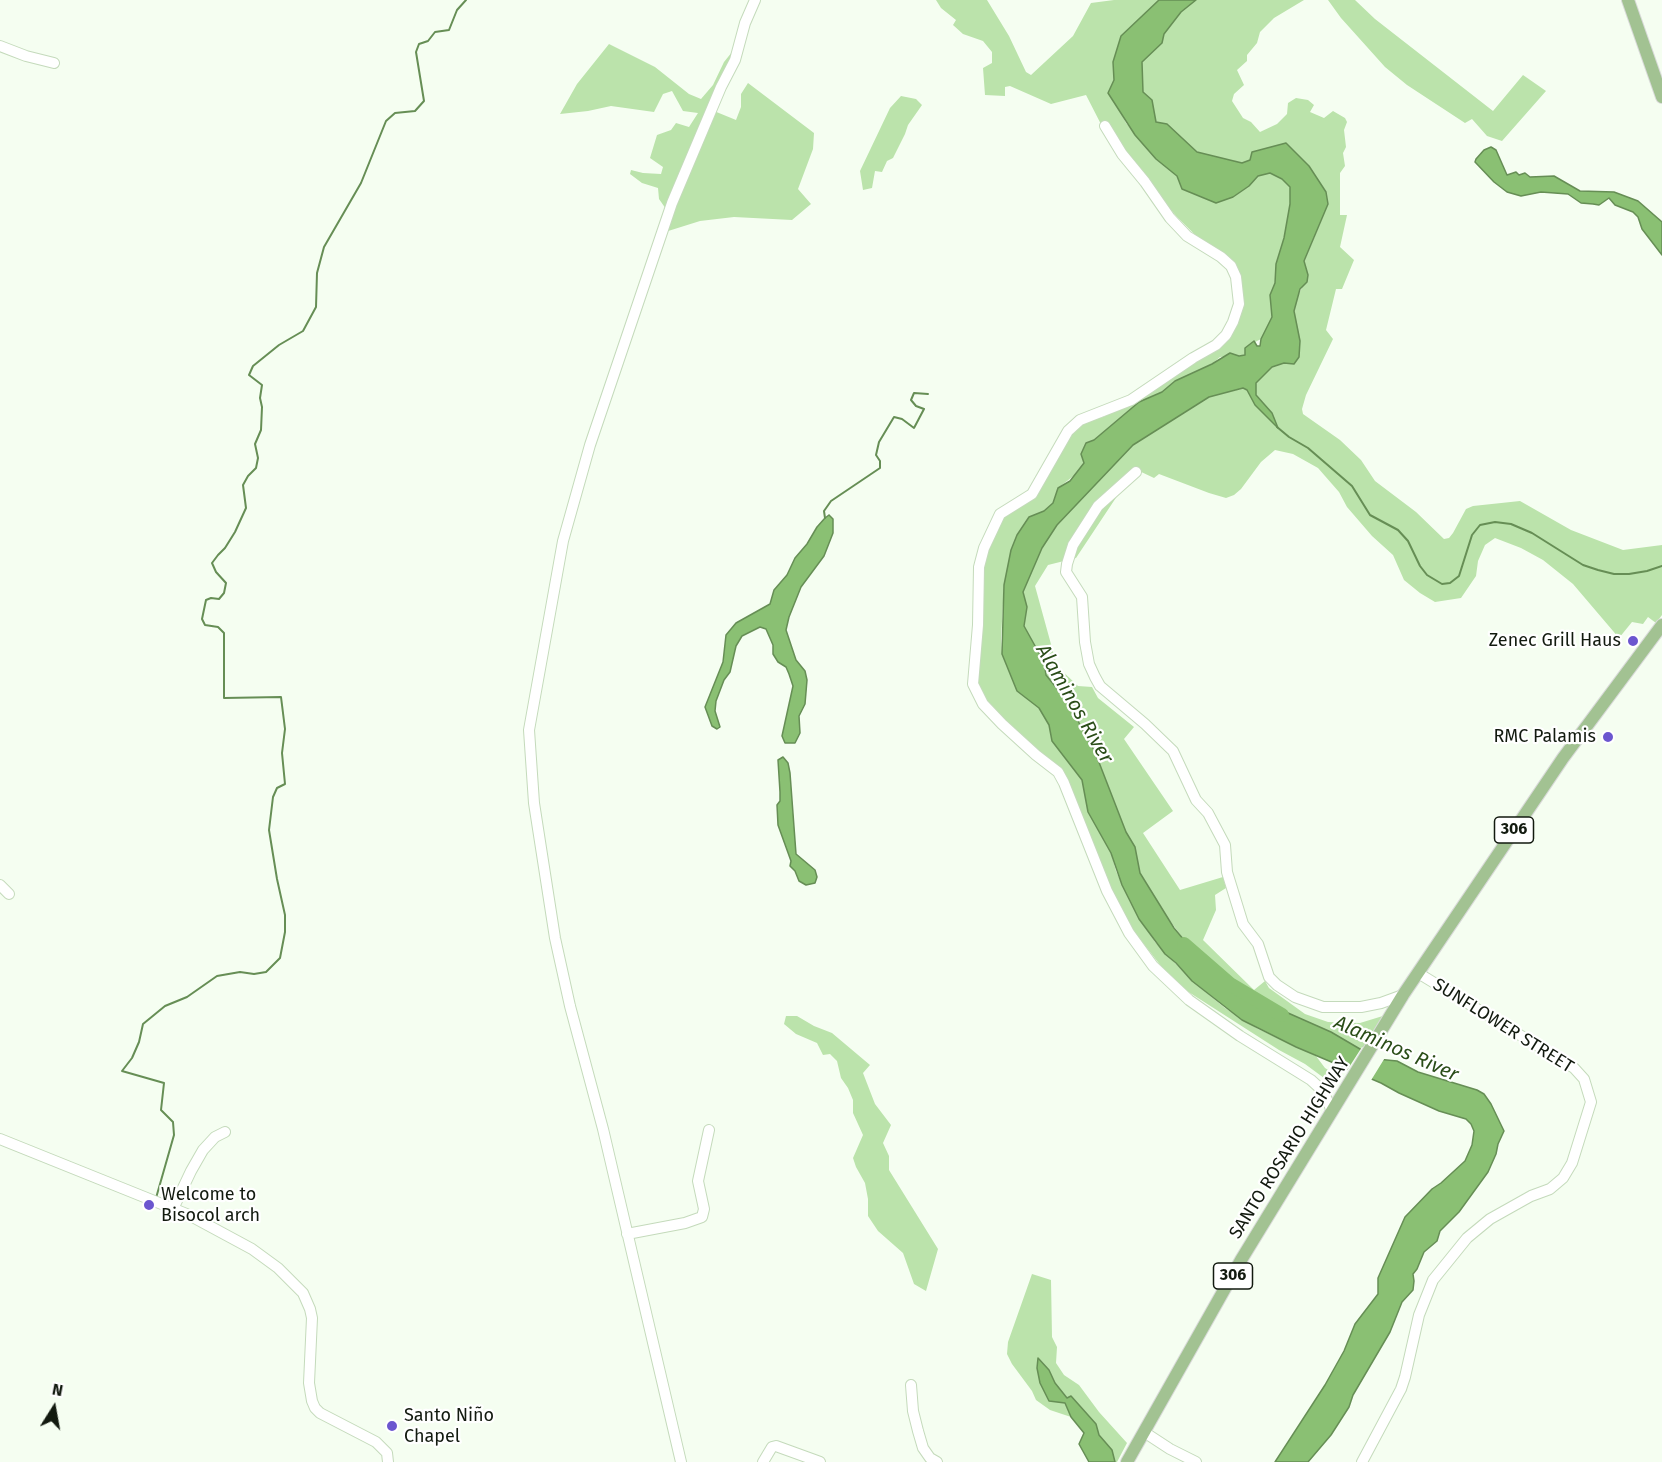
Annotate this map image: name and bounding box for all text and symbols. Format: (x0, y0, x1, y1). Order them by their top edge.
place label: Zenec Grill Haus (1489, 630, 1621, 652)
marker: Zenec Grill Haus (1626, 634, 1640, 648)
water label: Alaminos River (1030, 640, 1118, 768)
place label: RMC Palamis (1493, 726, 1596, 748)
marker: RMC Palamis (1601, 730, 1615, 744)
road number: 306 (1494, 817, 1534, 843)
street label: SUNFLOWER STREET (1429, 974, 1577, 1078)
water label: Alaminos River (1330, 1011, 1462, 1087)
street label: SANTO ROSARIO HIGHWAY (1225, 1053, 1355, 1243)
place label: Welcome to Bisocol arch (161, 1184, 260, 1226)
marker: Welcome to Bisocol arch (142, 1198, 156, 1212)
road number: 306 (1214, 1263, 1252, 1289)
north arrow (24, 1378, 84, 1438)
text: N (51, 1380, 65, 1400)
place label: Santo Niño Chapel (404, 1405, 494, 1448)
marker: Santo Niño Chapel (385, 1419, 399, 1433)

